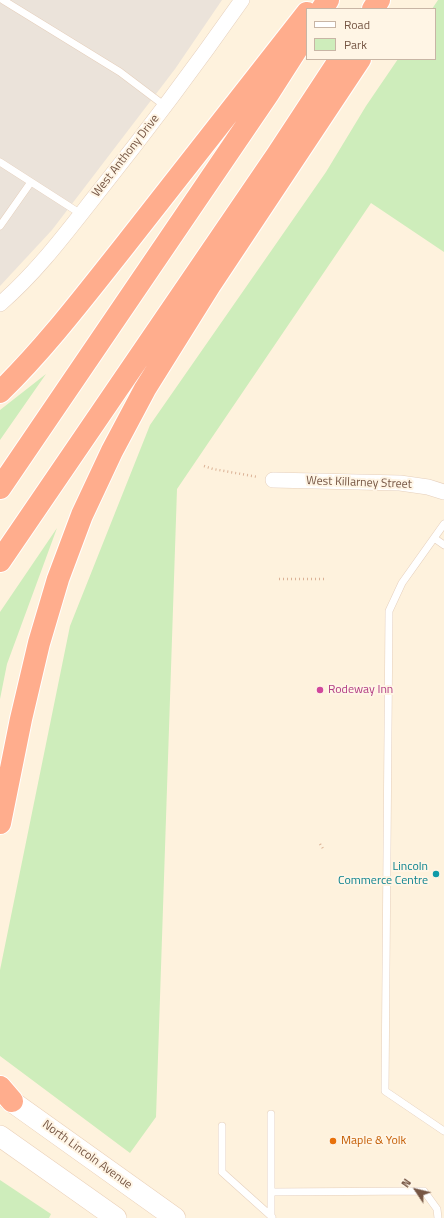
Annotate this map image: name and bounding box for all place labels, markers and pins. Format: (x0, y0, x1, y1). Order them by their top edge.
place label: Rodeway Inn (328, 683, 393, 697)
marker: Rodeway Inn (315, 685, 325, 695)
place label: Lincoln Commerce Centre (338, 860, 428, 888)
marker: Lincoln Commerce Centre (431, 869, 441, 879)
place label: Maple & Yolk (341, 1134, 406, 1148)
marker: Maple & Yolk (328, 1136, 338, 1146)

